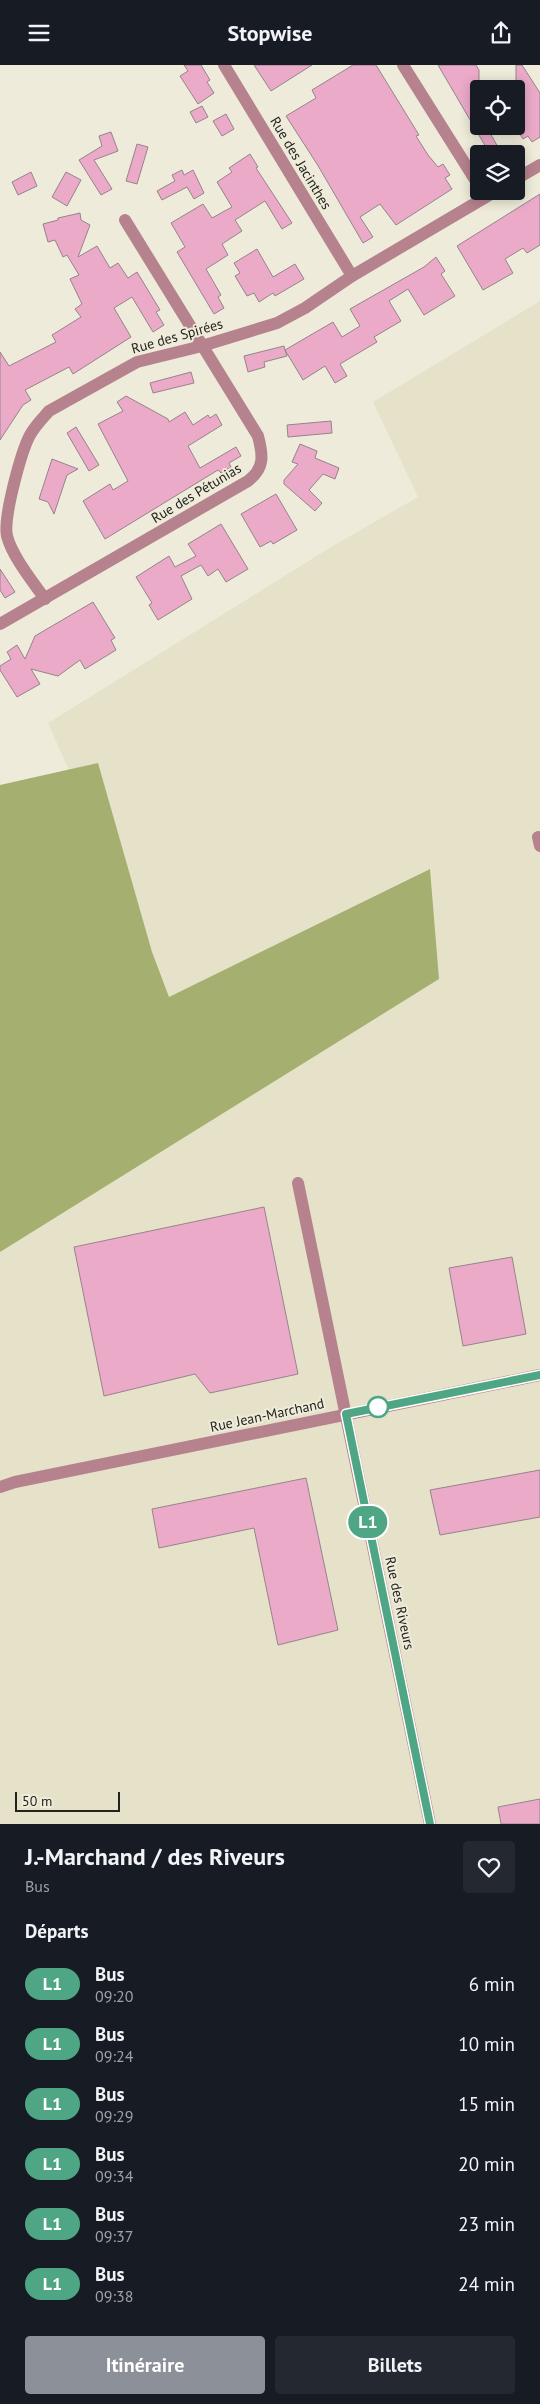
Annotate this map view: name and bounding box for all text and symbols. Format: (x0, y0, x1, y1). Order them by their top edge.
icon: menu (25, 19, 53, 47)
text: Stopwise (228, 19, 312, 47)
icon: share (487, 19, 515, 47)
map controls (470, 80, 525, 200)
button: locate (470, 80, 525, 135)
street label: Rue des Jacinthes (266, 113, 336, 213)
button: layers (470, 145, 525, 200)
street label: Rue des Spirées (129, 314, 225, 358)
street label: Rue des Pétunias (148, 459, 244, 527)
street label: Rue Jean-Marchand (208, 1394, 326, 1436)
unlabelled marker (367, 1396, 389, 1418)
line badge: L1 (346, 1506, 390, 1538)
text: L1 (358, 1510, 378, 1533)
street label: Rue des Riveurs (381, 1555, 419, 1651)
scale bar (15, 1789, 120, 1812)
text: 50 m (22, 1792, 52, 1810)
text: J.-Marchand / des Riveurs (25, 1841, 285, 1872)
button: heart (463, 1841, 515, 1893)
text: Bus (25, 1876, 50, 1896)
text: Départs (25, 1919, 89, 1943)
text: Bus (95, 1962, 124, 1986)
text: L1 (43, 1972, 62, 1995)
text: 6 min (469, 1972, 515, 1996)
text: 09:20 (95, 1986, 133, 2006)
text: Bus (95, 2022, 124, 2046)
text: L1 (43, 2032, 62, 2055)
text: 10 min (458, 2032, 515, 2056)
text: 09:24 (95, 2046, 133, 2066)
text: Bus (95, 2082, 124, 2106)
text: L1 (43, 2092, 62, 2115)
text: 15 min (458, 2092, 515, 2116)
text: 09:29 (95, 2106, 133, 2126)
text: Bus (95, 2142, 124, 2166)
text: L1 (43, 2152, 62, 2175)
text: 20 min (458, 2152, 515, 2176)
text: 09:34 (95, 2166, 133, 2186)
text: Bus (95, 2202, 124, 2226)
text: L1 (43, 2212, 62, 2235)
text: 23 min (458, 2212, 515, 2236)
text: 09:37 (95, 2226, 133, 2246)
text: Bus (95, 2262, 124, 2286)
text: L1 (43, 2272, 62, 2295)
text: 24 min (458, 2272, 515, 2296)
text: 09:38 (95, 2286, 133, 2306)
button: Itinéraire (25, 2336, 265, 2394)
button: Billets (275, 2336, 515, 2394)

